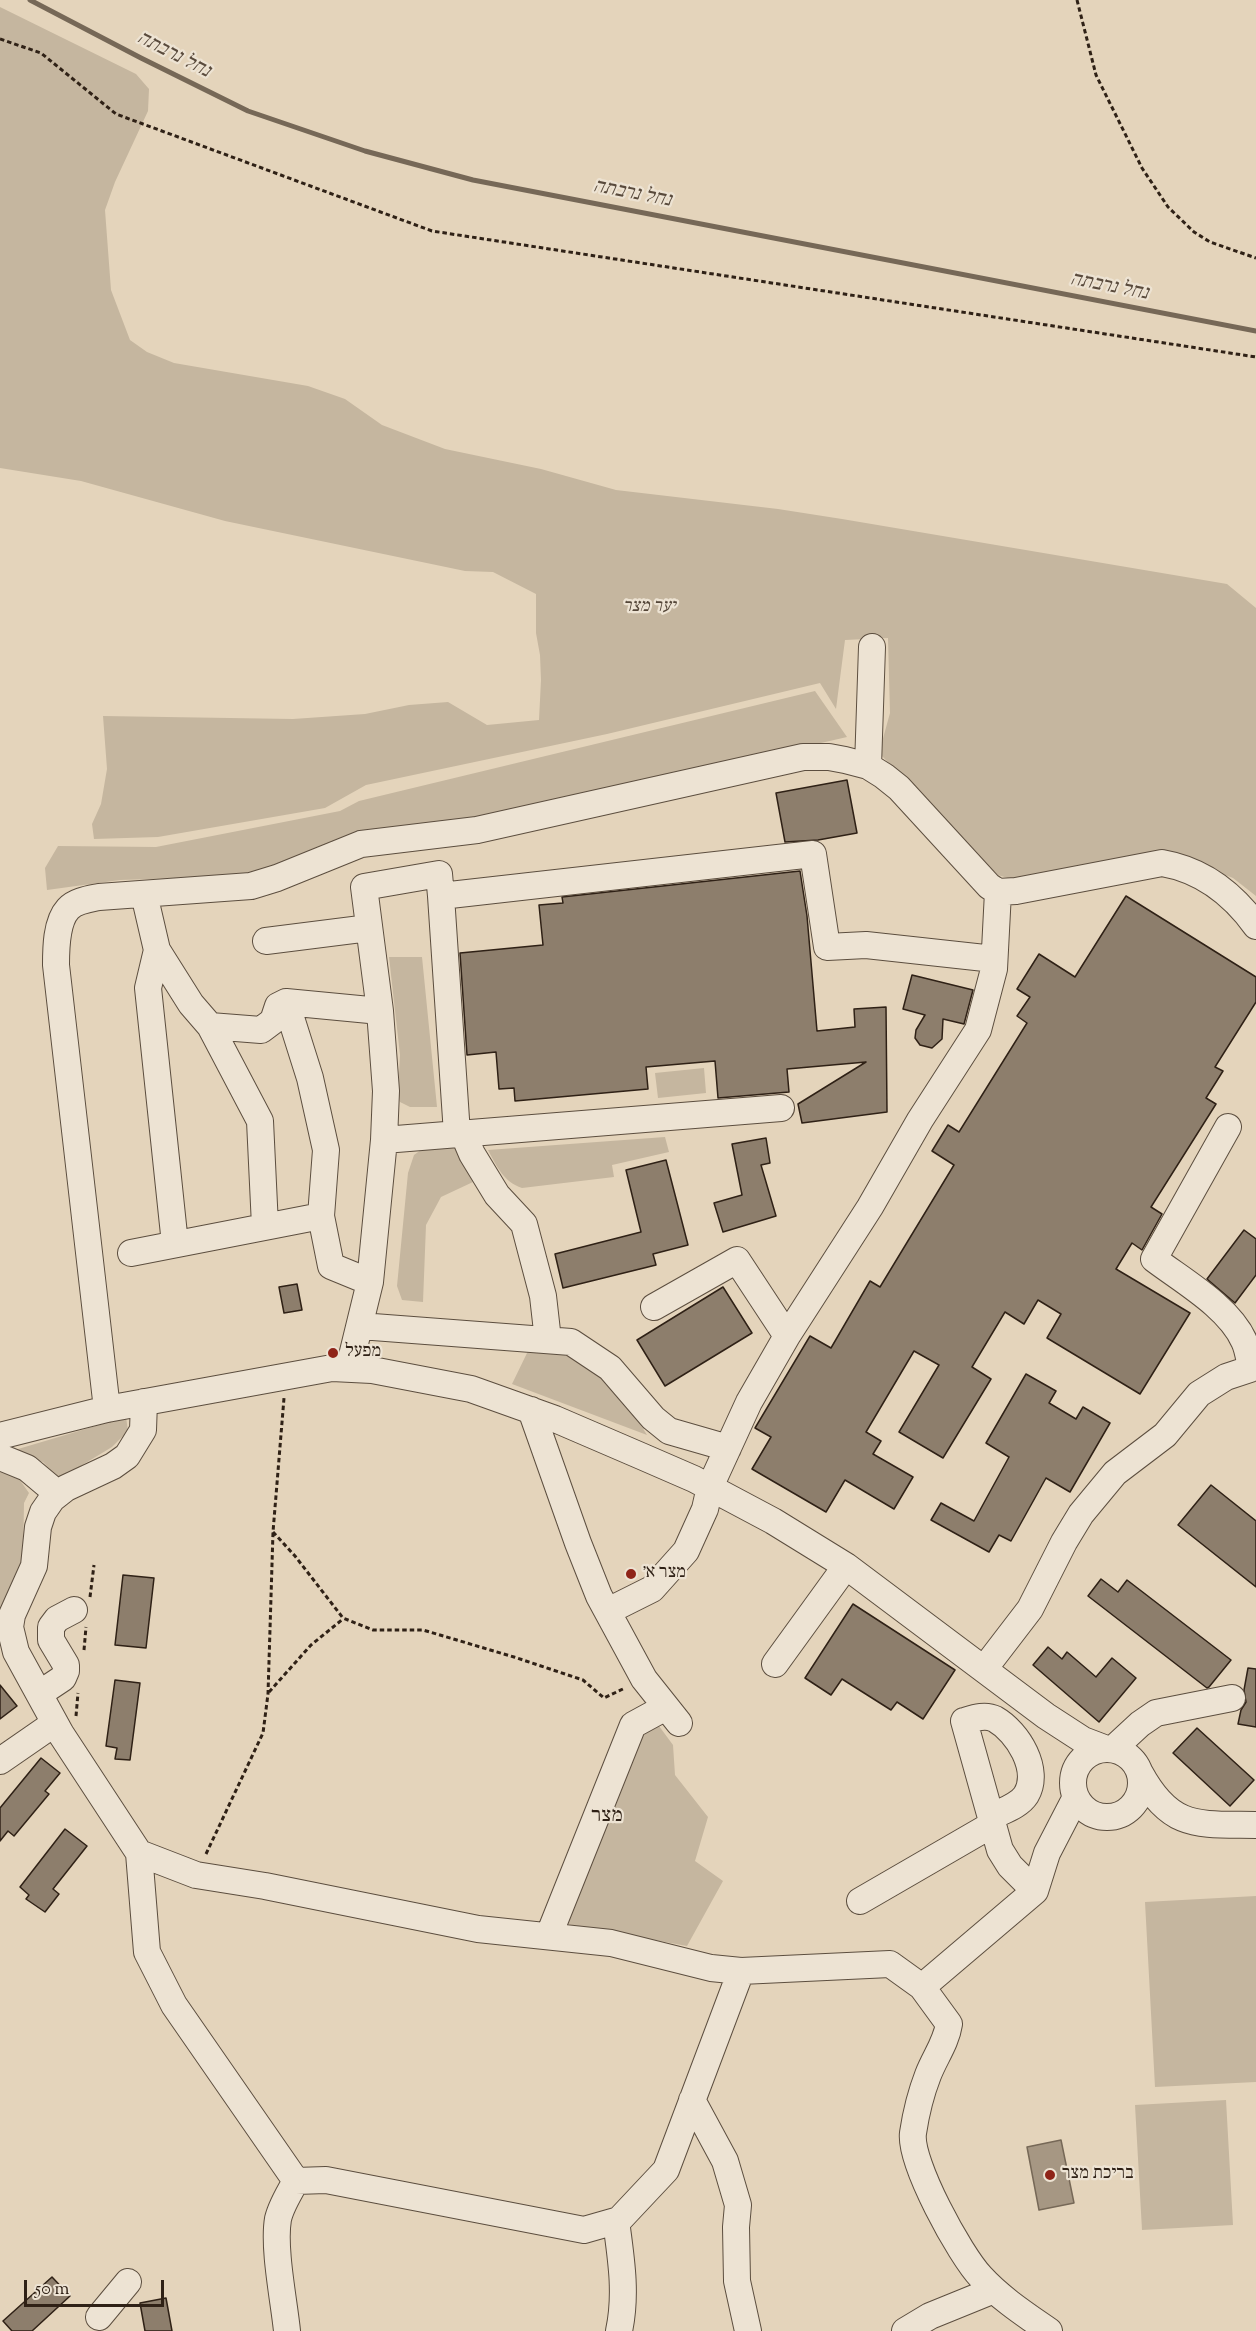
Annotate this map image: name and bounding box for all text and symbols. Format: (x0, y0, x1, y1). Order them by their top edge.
water label: נחל נרבתה (132, 27, 214, 85)
water label: נחל נרבתה (591, 176, 673, 214)
water label: נחל נרבתה (1068, 269, 1150, 307)
park label: יער מצר (623, 597, 675, 619)
place label: מפעל (345, 1342, 381, 1364)
marker: מפעל (326, 1346, 340, 1360)
place label: מצר א׳ (643, 1563, 686, 1585)
marker: מצר א׳ (624, 1567, 638, 1581)
district label: מצר (591, 1804, 623, 1830)
place label: בריכת מצר (1062, 2164, 1134, 2186)
marker: בריכת מצר (1043, 2168, 1057, 2182)
scale bar (27, 2268, 166, 2306)
text: 50 m (35, 2277, 69, 2303)

